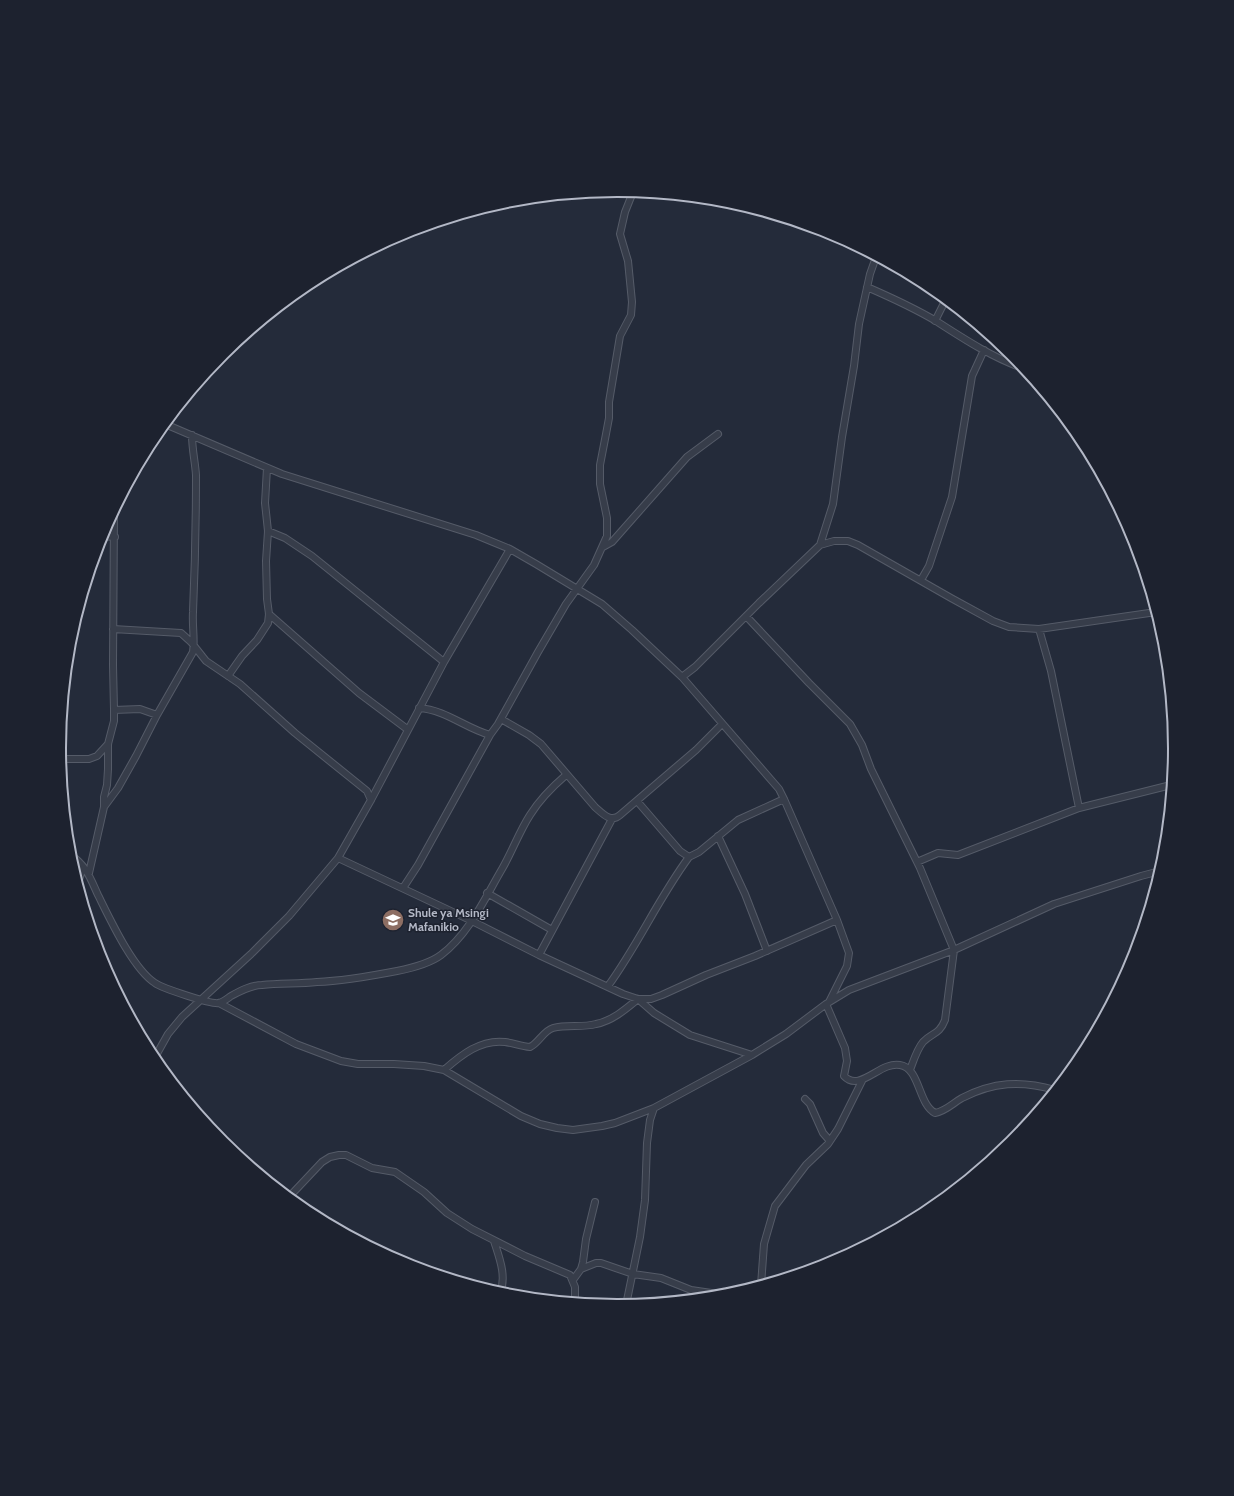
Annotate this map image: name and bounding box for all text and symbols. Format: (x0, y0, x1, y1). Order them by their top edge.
place label: Shule ya Msingi Mafanikio (408, 905, 489, 934)
school or university icon: Shule ya Msingi Mafanikio (380, 907, 406, 933)

